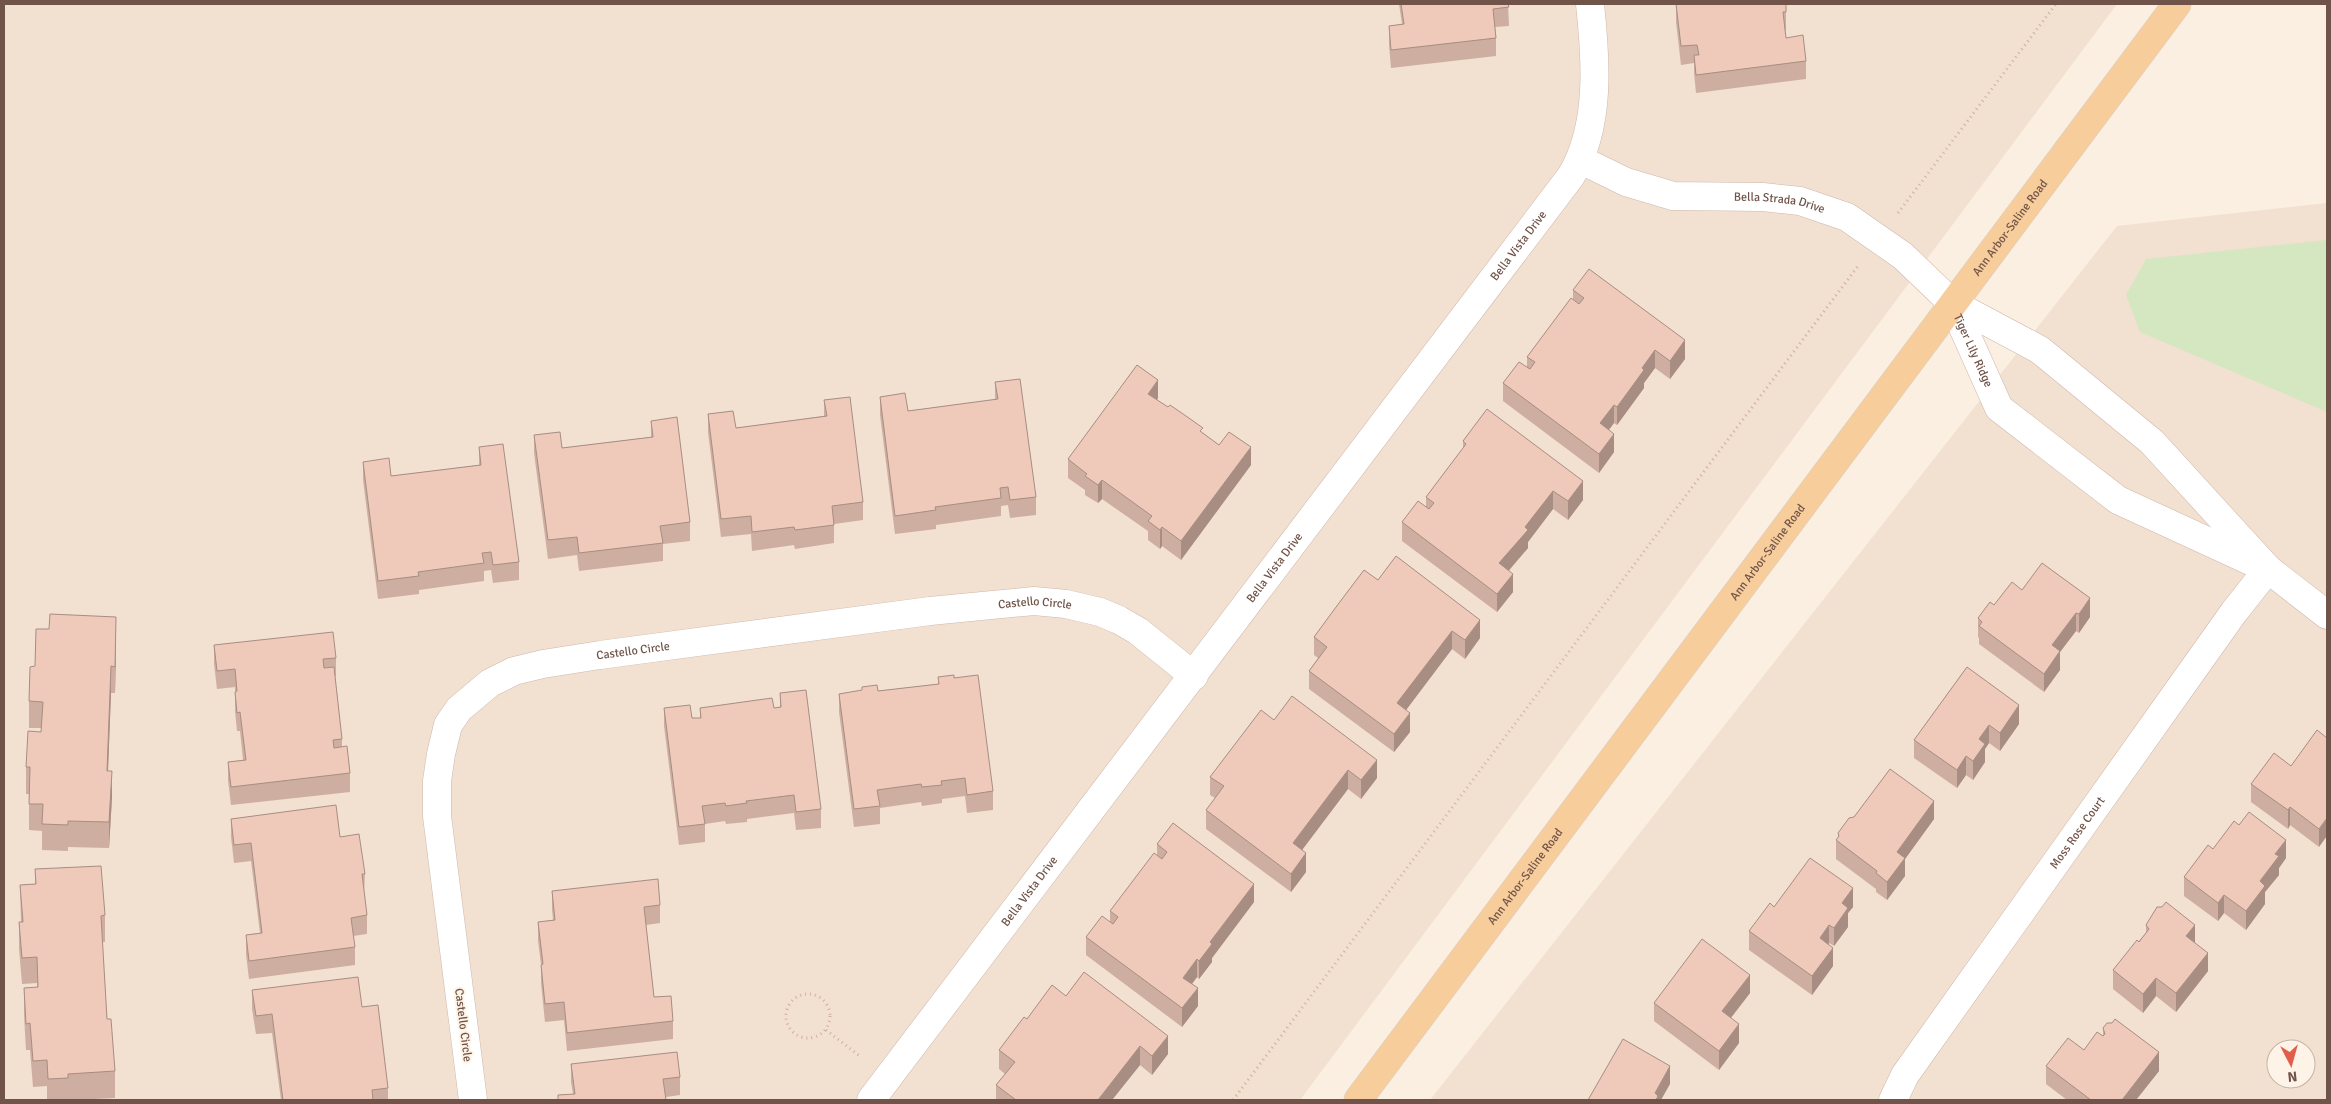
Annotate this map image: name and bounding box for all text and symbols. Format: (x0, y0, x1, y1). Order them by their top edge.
street label: Ann Arbor-Saline Road (1969, 177, 2051, 279)
street label: Bella Strada Drive (1734, 189, 1827, 216)
street label: Bella Vista Drive (1487, 207, 1550, 284)
street label: Tiger Lily Ridge (1950, 311, 1996, 389)
street label: Ann Arbor-Saline Road (1727, 501, 1808, 603)
street label: Bella Vista Drive (1243, 529, 1306, 606)
street label: Castello Circle (997, 593, 1073, 613)
street label: Castello Circle (595, 638, 671, 663)
street label: Moss Rose Court (2046, 794, 2108, 872)
street label: Ann Arbor-Saline Road (1484, 825, 1566, 928)
street label: Bella Vista Drive (998, 853, 1061, 929)
street label: Castello Circle (451, 987, 475, 1063)
north arrow (2266, 1039, 2316, 1089)
text: N (2287, 1067, 2298, 1085)

